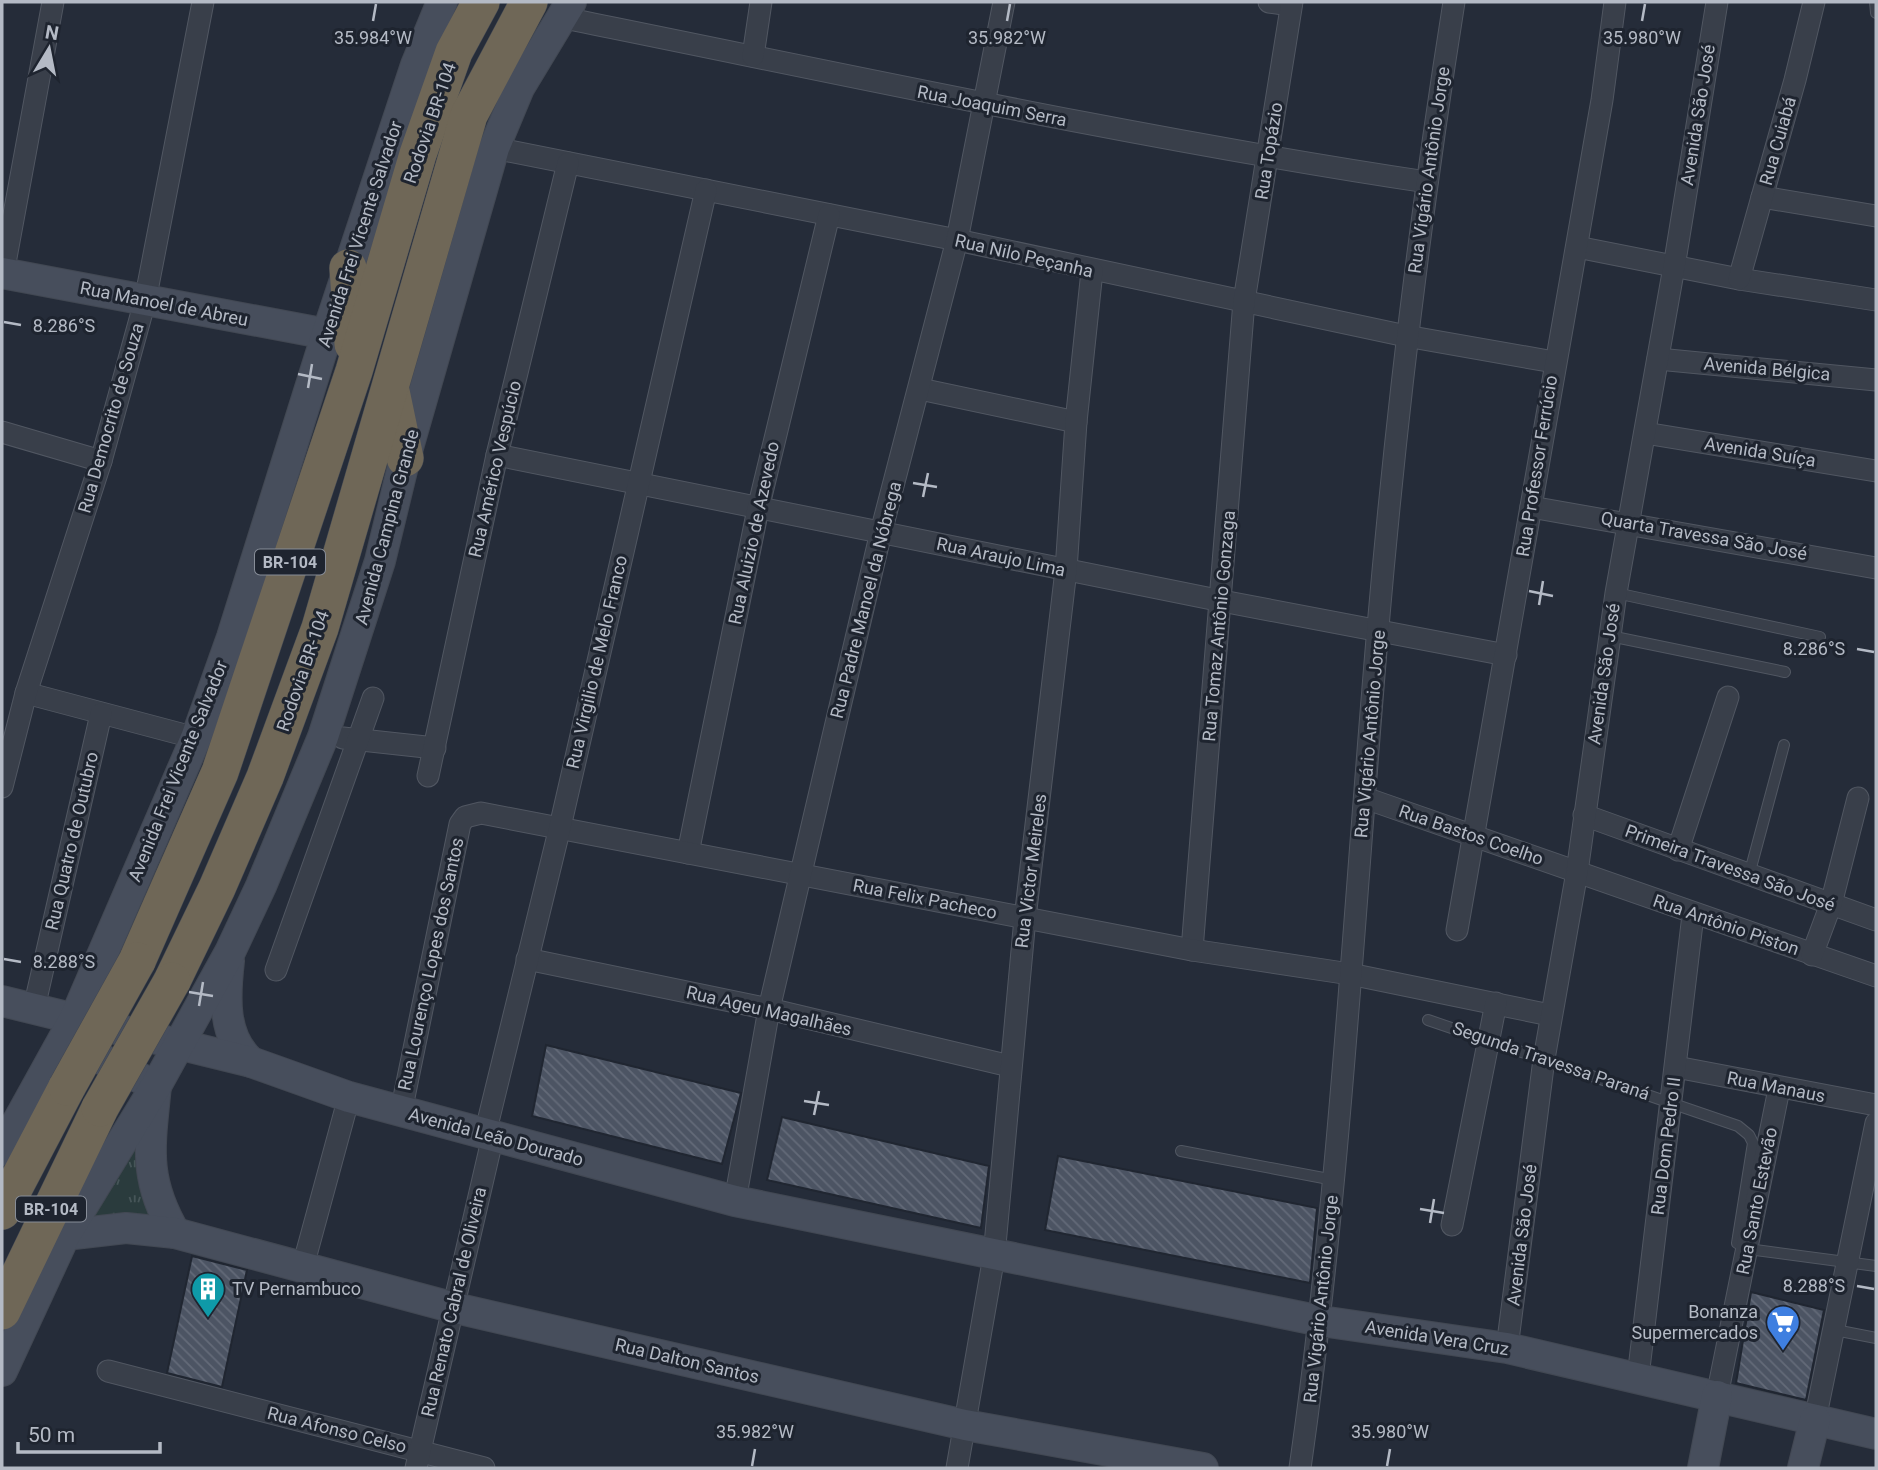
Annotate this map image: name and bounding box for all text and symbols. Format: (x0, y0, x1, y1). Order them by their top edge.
north arrow (14, 14, 84, 84)
text: N (43, 20, 60, 45)
text: 35.984°W (334, 27, 412, 48)
text: 35.982°W (968, 27, 1046, 48)
text: 35.980°W (1603, 27, 1681, 48)
street label: Avenida São José (1676, 43, 1719, 187)
street label: Rodovia BR-104 (399, 60, 460, 186)
street label: Rua Vigário Antônio Jorge (1404, 65, 1453, 275)
street label: Rua Joaquim Serra (916, 81, 1069, 130)
street label: Rua Cuiabá (1755, 94, 1800, 187)
street label: Rua Topázio (1250, 101, 1287, 201)
street label: Avenida Frei Vicente Salvador (313, 118, 406, 350)
street label: Rua Nilo Peçanha (953, 229, 1095, 282)
street label: Rua Manoel de Abreu (78, 277, 250, 330)
text: 8.286°S (33, 315, 96, 336)
street label: Rua Democrito de Souza (73, 320, 148, 515)
street label: Avenida Bélgica (1703, 353, 1831, 384)
street label: Rua Professor Ferrúcio (1512, 374, 1561, 558)
street label: Rua Américo Vespúcio (464, 378, 525, 559)
street label: Avenida Campina Grande (350, 427, 423, 627)
street label: Avenida Suíça (1703, 432, 1817, 471)
street label: Rua Aluizio de Azevedo (724, 439, 783, 626)
street label: Rua Padre Manoel da Nóbrega (826, 479, 905, 721)
street label: Quarta Travessa São José (1599, 507, 1809, 564)
street label: Rua Tomaz Antônio Gonzaga (1198, 510, 1239, 742)
street label: Rua Araujo Lima (935, 533, 1067, 580)
road number: BR-104 (255, 550, 325, 575)
street label: Rua Virgilio de Melo Franco (562, 553, 631, 771)
street label: Avenida São José (1583, 602, 1624, 746)
street label: Rodovia BR-104 (272, 608, 333, 734)
street label: Rua Vigário Antônio Jorge (1350, 629, 1389, 839)
text: 8.286°S (1783, 638, 1846, 659)
street label: Avenida Frei Vicente Salvador (123, 657, 232, 884)
street label: Rua Quatro de Outubro (41, 750, 102, 932)
street label: Rua Victor Meireles (1011, 793, 1050, 949)
street label: Rua Bastos Coelho (1396, 800, 1546, 869)
street label: Primeira Travessa São José (1622, 820, 1838, 915)
street label: Rua Lourenço Lopes dos Santos (393, 836, 468, 1092)
street label: Rua Felix Pacheco (851, 874, 999, 923)
street label: Rua Antônio Piston (1650, 890, 1802, 959)
text: 8.288°S (33, 951, 96, 972)
street label: Rua Ageu Magalhães (684, 981, 854, 1040)
street label: Segunda Travessa Paraná (1450, 1017, 1652, 1104)
street label: Rua Manaus (1725, 1067, 1827, 1106)
street label: Rua Dom Pedro II (1647, 1076, 1684, 1216)
street label: Avenida Leão Dourado (407, 1103, 586, 1170)
street label: Rua Santo Estevão (1732, 1125, 1781, 1276)
street label: Avenida São José (1502, 1163, 1541, 1307)
street label: Rua Renato Cabral de Oliveira (417, 1185, 490, 1419)
street label: Rua Vigário Antônio Jorge (1299, 1194, 1342, 1404)
road number: BR-104 (16, 1196, 86, 1222)
building icon: TV Pernambuco (189, 1270, 227, 1319)
text: 8.288°S (1783, 1275, 1846, 1296)
place label: TV Pernambuco (232, 1278, 361, 1299)
place label: Bonanza Supermercados (1631, 1301, 1758, 1343)
supermarket icon: Bonanza Supermercados (1764, 1303, 1802, 1352)
street label: Avenida Vera Cruz (1364, 1316, 1511, 1359)
street label: Rua Dalton Santos (613, 1334, 761, 1387)
street label: Rua Afonso Celso (265, 1402, 409, 1457)
scale bar (18, 1410, 159, 1454)
text: 35.982°W (716, 1421, 794, 1442)
text: 35.980°W (1351, 1421, 1429, 1442)
text: 50 m (28, 1423, 75, 1447)

